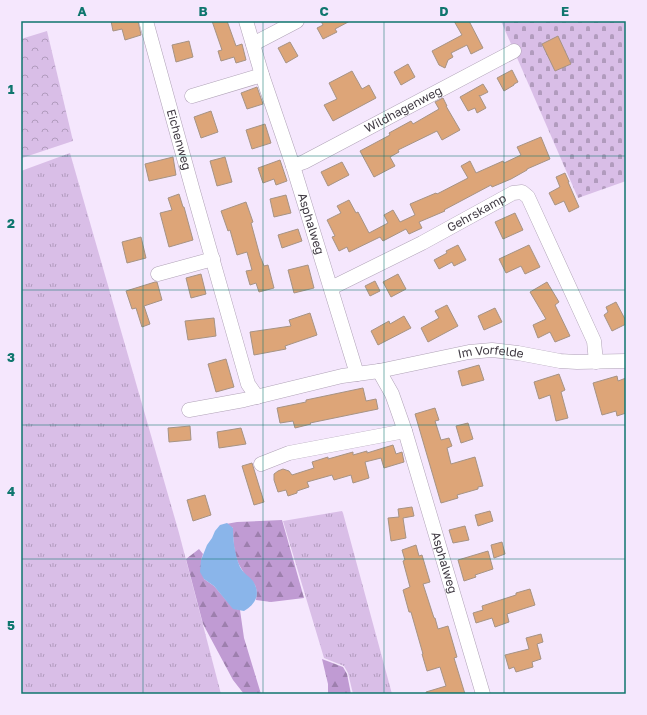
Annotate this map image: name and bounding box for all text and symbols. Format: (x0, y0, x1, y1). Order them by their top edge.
text: A (77, 3, 87, 19)
text: B (198, 3, 208, 19)
text: C (319, 3, 329, 19)
text: D (439, 3, 449, 19)
text: E (561, 3, 569, 19)
text: 1 (8, 81, 15, 97)
street label: Wildhagenweg (362, 82, 444, 136)
street label: Eichenweg (164, 107, 195, 172)
street label: Gehrskamp (444, 190, 509, 235)
street label: Asphalweg (295, 191, 328, 256)
text: 2 (7, 215, 15, 231)
street label: Im Vorfelde (456, 342, 525, 361)
text: 3 (7, 349, 15, 365)
text: 4 (7, 483, 15, 499)
street label: Asphalweg (428, 530, 461, 595)
text: 5 (7, 617, 15, 633)

